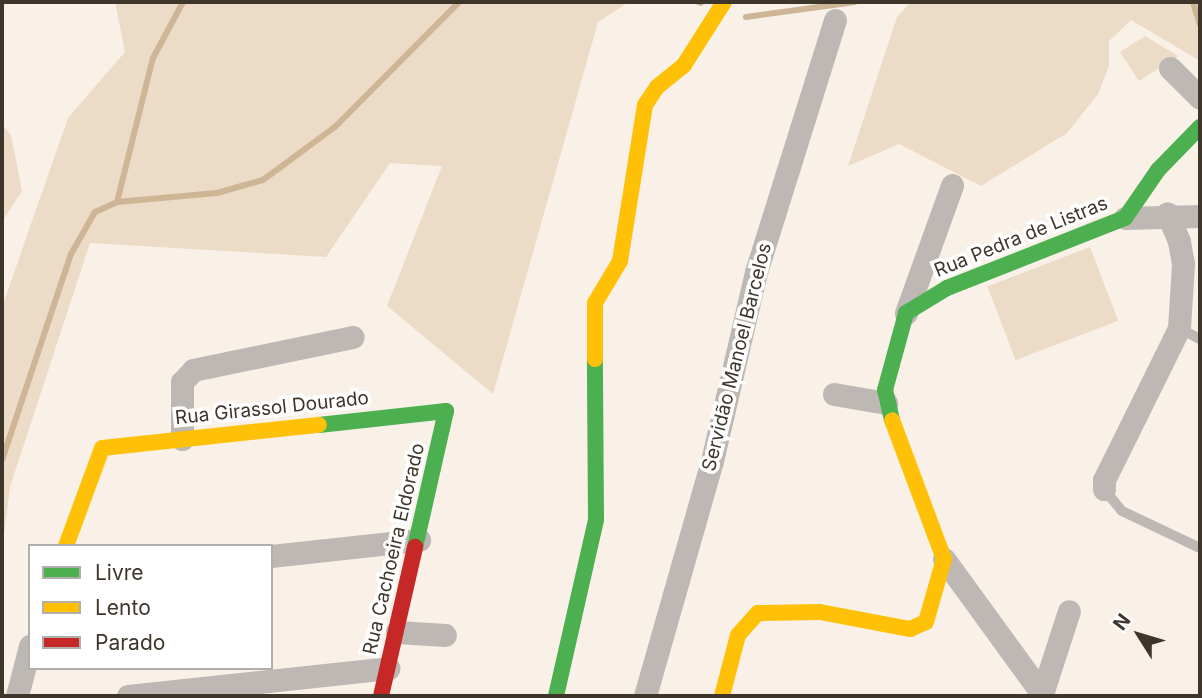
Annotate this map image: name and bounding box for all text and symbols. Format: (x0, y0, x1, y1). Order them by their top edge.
street label: Rua Pedra de Listras (931, 192, 1111, 282)
street label: Servidão Manoel Barcelos (698, 241, 776, 473)
street label: Rua Girassol Dourado (174, 386, 370, 430)
street label: Rua Cachoeira Eldorado (359, 441, 429, 657)
legend (28, 544, 273, 670)
text: Livre (95, 560, 144, 585)
text: Lento (95, 595, 151, 620)
north arrow (1104, 600, 1174, 670)
text: N (1108, 609, 1135, 635)
text: Parado (95, 630, 165, 655)

